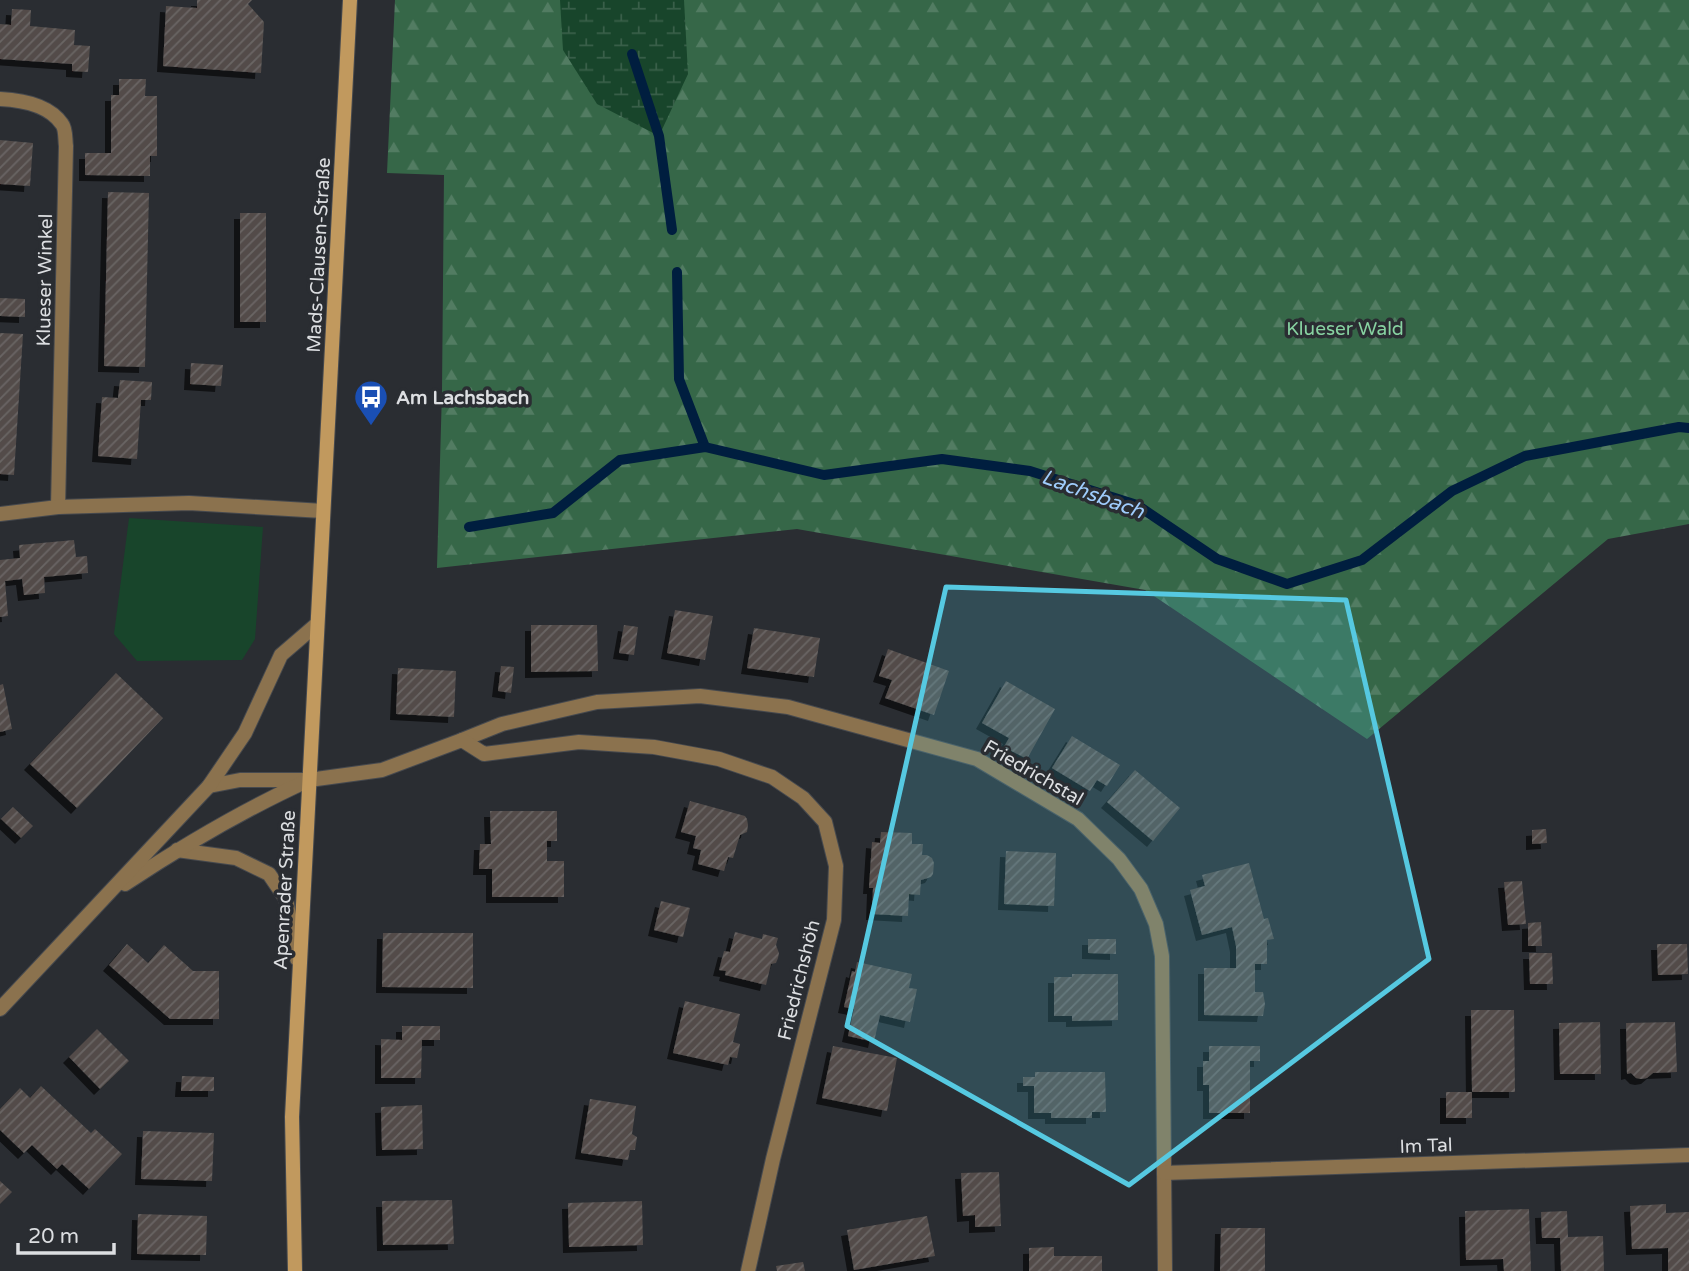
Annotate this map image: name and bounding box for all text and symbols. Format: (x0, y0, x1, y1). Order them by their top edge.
street label: Mads-Clausen-Straße (303, 157, 335, 353)
street label: Klueser Winkel (33, 213, 57, 347)
park label: Klueser Wald (1286, 318, 1404, 340)
bus stop icon: Am Lachsbach (352, 378, 390, 427)
place label: Am Lachsbach (396, 387, 529, 409)
water label: Lachsbach (1038, 464, 1149, 525)
street label: Friedrichstal (980, 736, 1087, 810)
street label: Apenrader Straße (270, 810, 300, 971)
street label: Friedrichshöh (773, 918, 825, 1043)
street label: Im Tal (1399, 1134, 1453, 1158)
scale bar (18, 1212, 114, 1256)
text: 20 m (28, 1224, 79, 1249)

